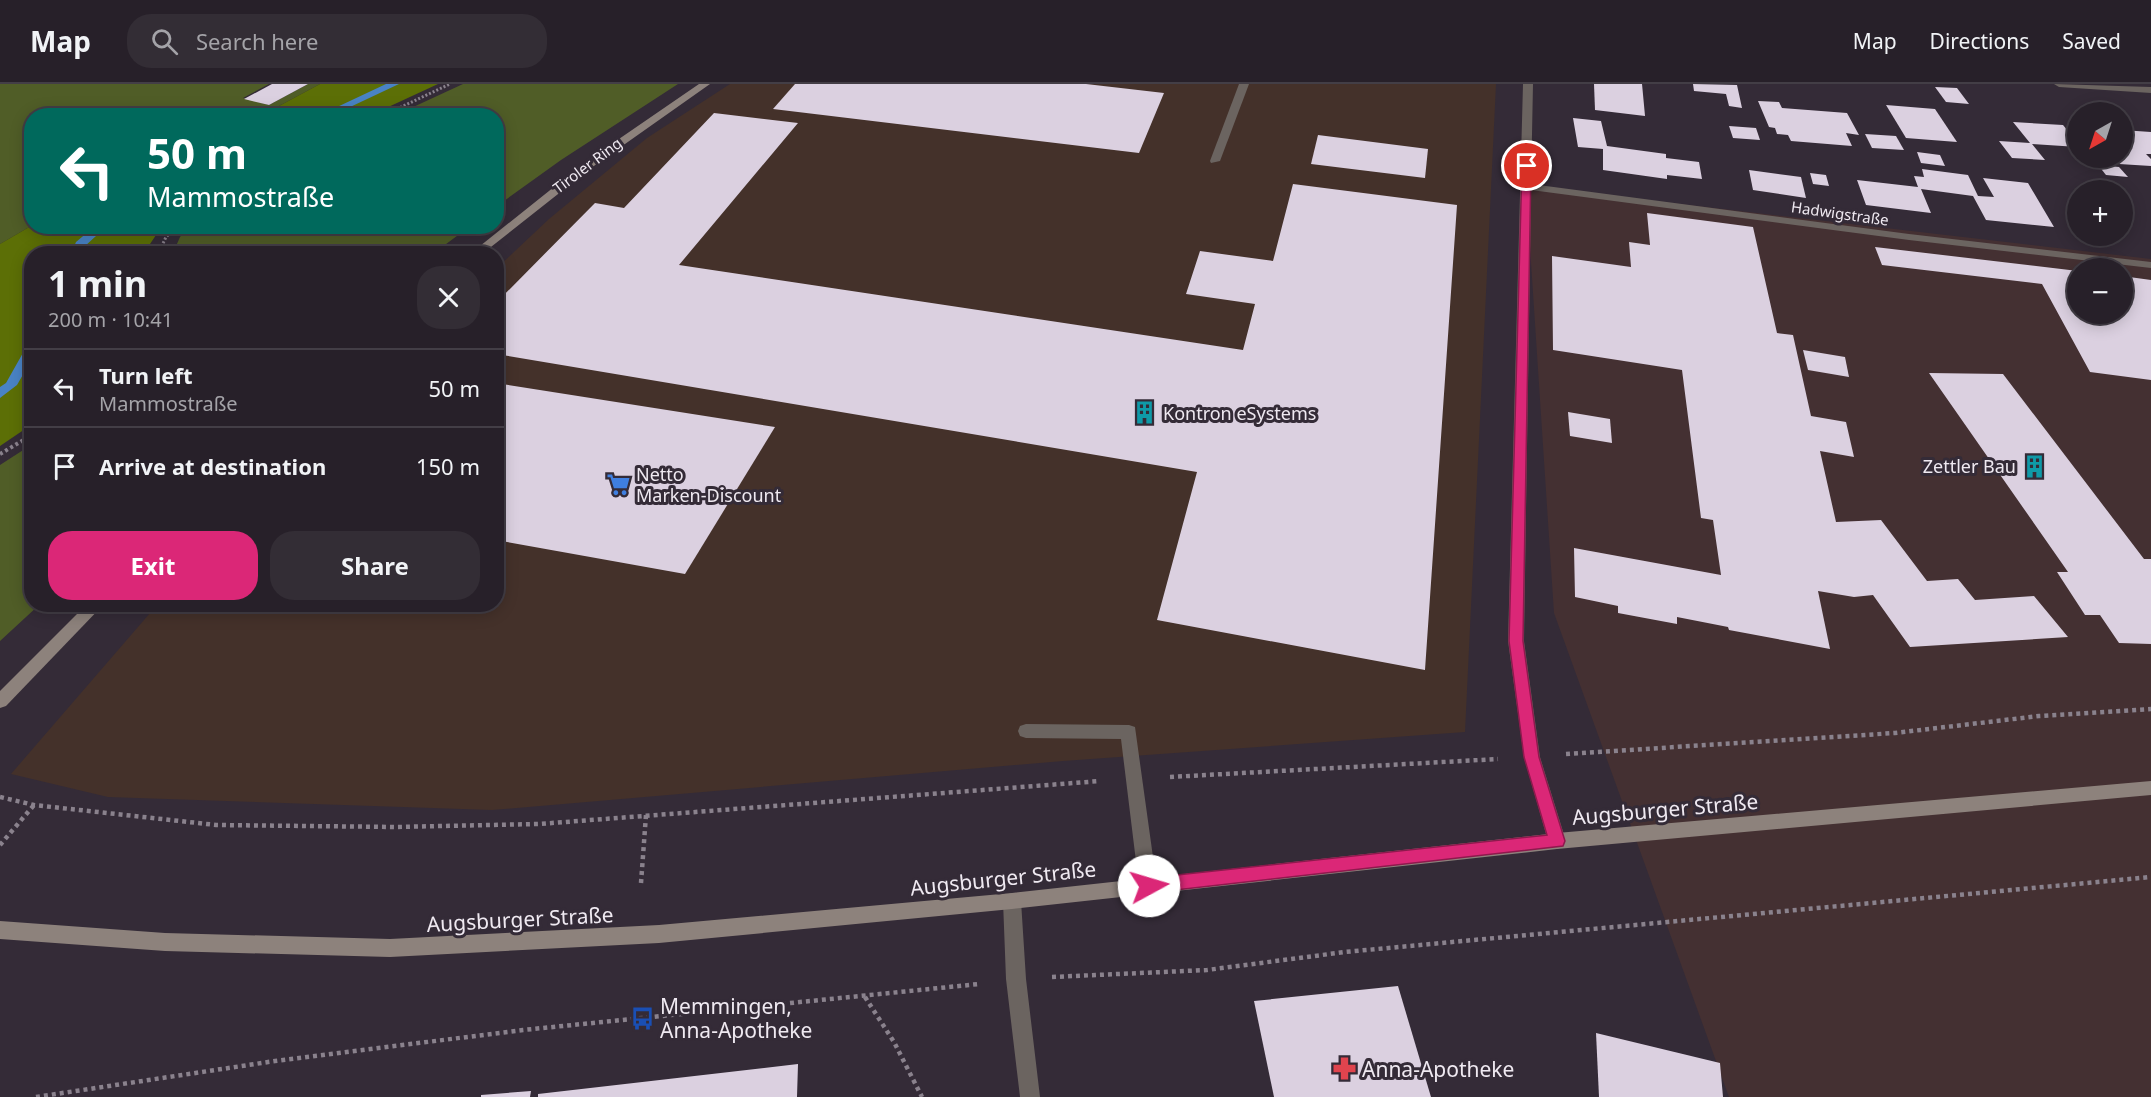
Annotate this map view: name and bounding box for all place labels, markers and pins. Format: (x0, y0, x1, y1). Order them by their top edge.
pin (1501, 140, 1552, 191)
building icon: Kontron eSystems (1132, 400, 1158, 426)
place label: Kontron eSystems (1163, 401, 1316, 425)
building icon: Zettler Bau (2021, 453, 2047, 479)
place label: Zettler Bau (1923, 454, 2016, 478)
place label: Netto Marken-Discount (636, 462, 782, 507)
supermarket icon: Netto Marken-Discount (605, 471, 631, 497)
place label: Memmingen, Anna-Apotheke (660, 992, 812, 1044)
bus stop icon: Memmingen, Anna-Apotheke (629, 1005, 655, 1031)
place label: Anna-Apotheke (1362, 1055, 1514, 1083)
pharmacy icon: Anna-Apotheke (1331, 1056, 1357, 1082)

